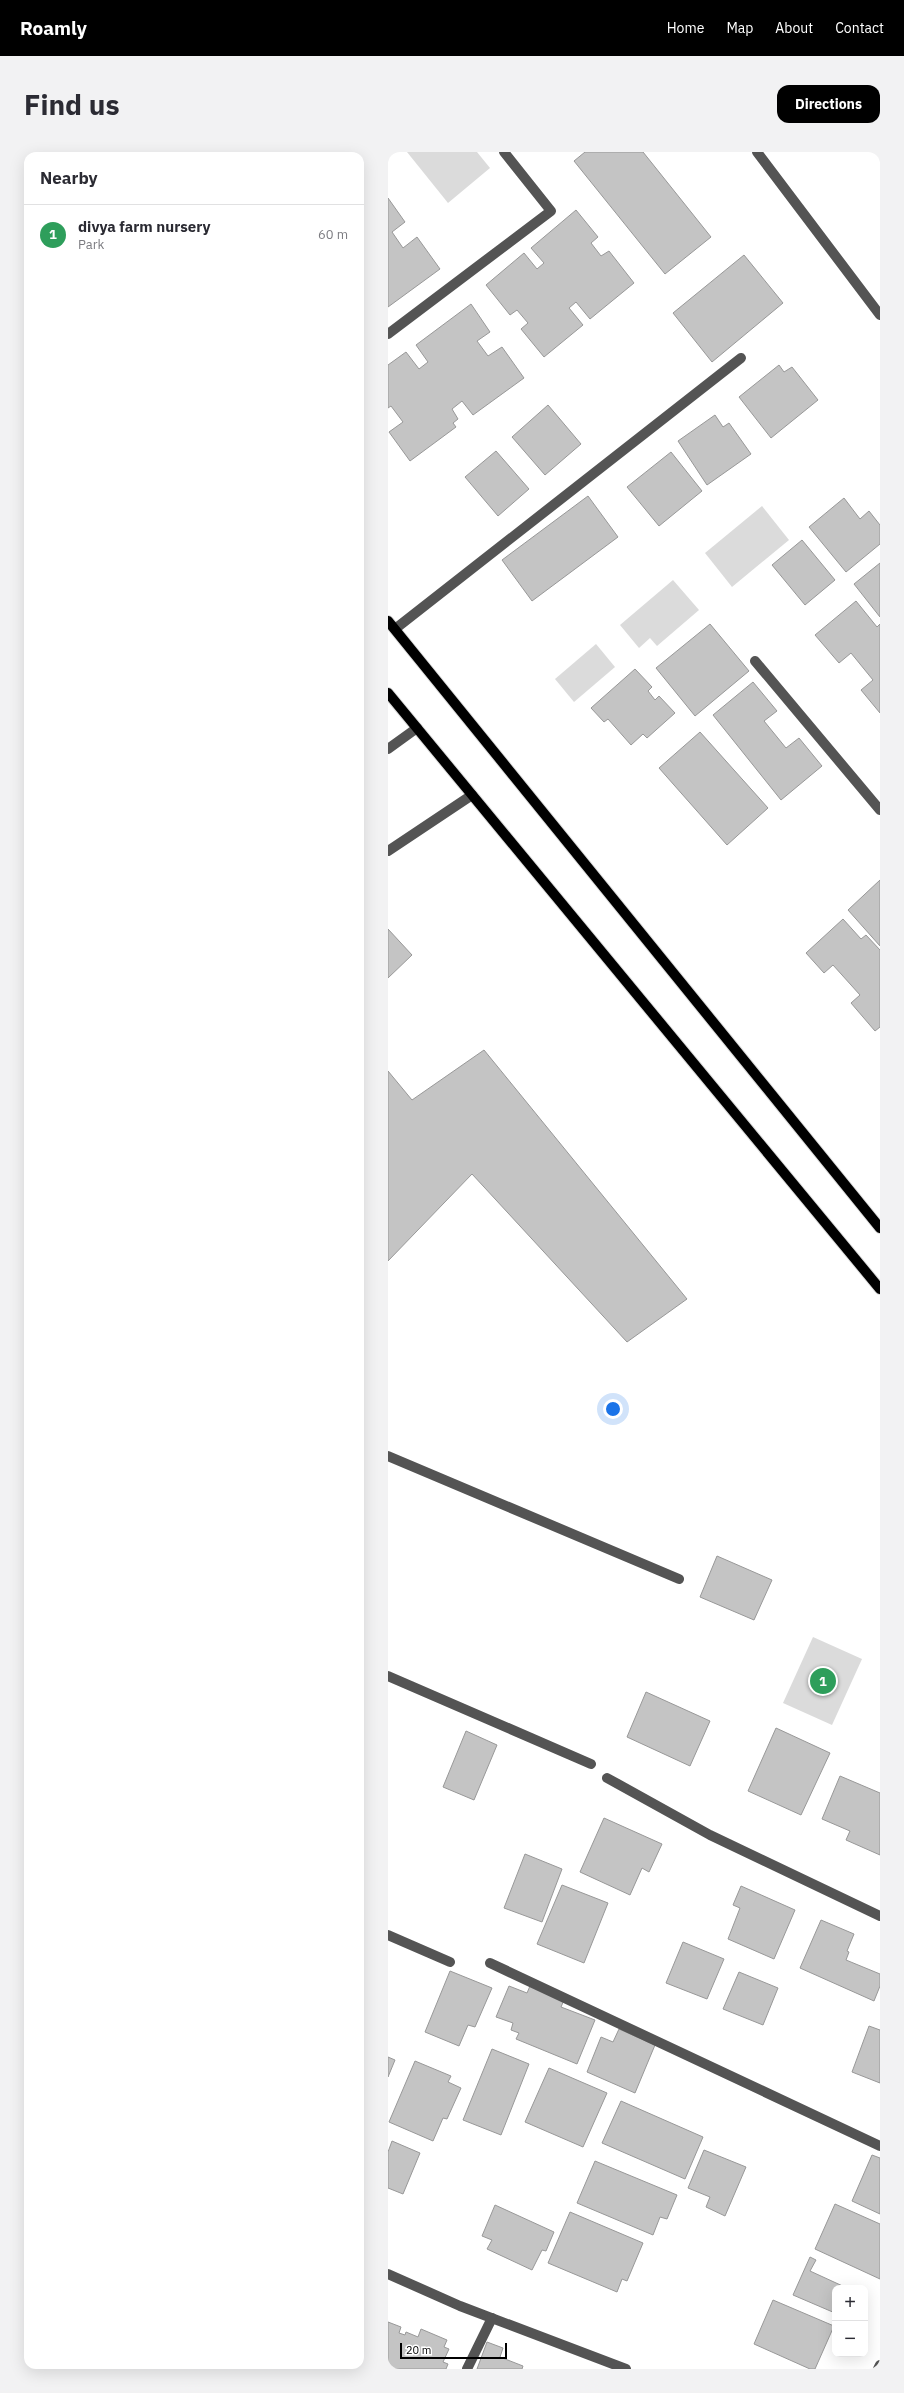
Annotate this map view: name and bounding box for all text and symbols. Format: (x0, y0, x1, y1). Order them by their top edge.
text: Roamly (20, 16, 87, 40)
text: Home (667, 19, 704, 37)
text: Map (726, 19, 753, 37)
text: About (775, 19, 813, 37)
text: Contact (835, 19, 884, 37)
button: Directions (777, 85, 880, 123)
text: Find us (24, 86, 120, 123)
text: Nearby (40, 167, 98, 189)
text: divya farm nursery (78, 217, 210, 236)
text: 1 (49, 226, 57, 243)
text: 60 m (318, 226, 348, 243)
text: Park (78, 236, 104, 253)
your location (603, 1399, 623, 1419)
pin: 1 (810, 1666, 836, 1696)
map controls (832, 2285, 868, 2357)
button: + (832, 2285, 868, 2321)
button: − (832, 2321, 868, 2357)
scale bar (400, 2341, 507, 2360)
text: 20 m (406, 2343, 431, 2357)

